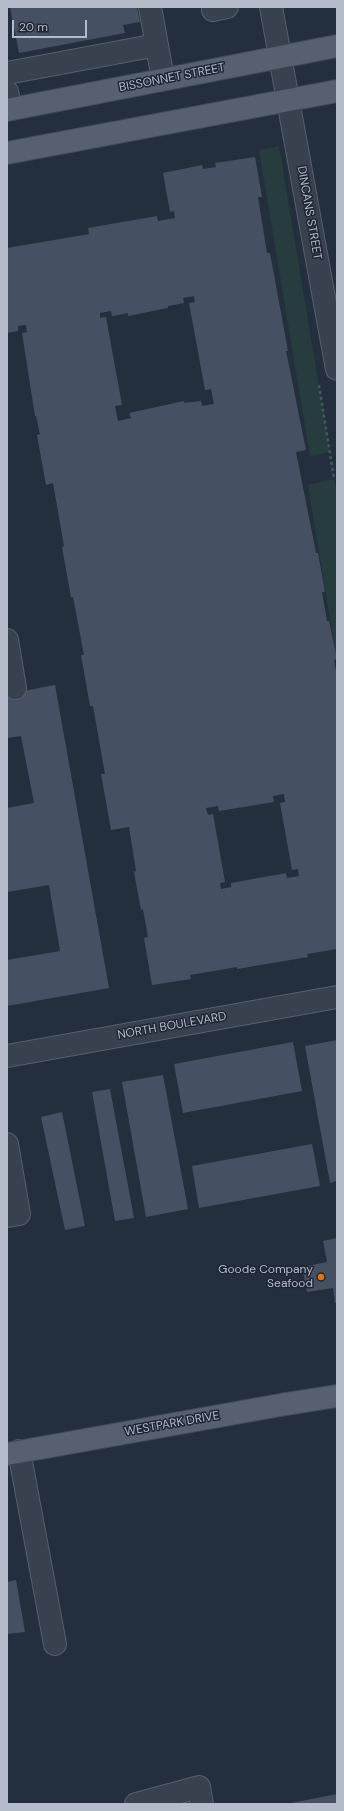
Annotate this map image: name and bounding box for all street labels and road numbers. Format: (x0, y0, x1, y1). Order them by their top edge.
street label: BISSONNET STREET (118, 61, 226, 95)
street label: DINCANS STREET (294, 165, 324, 261)
street label: NORTH BOULEVARD (116, 1009, 228, 1043)
street label: WESTPARK DRIVE (123, 1409, 221, 1439)

